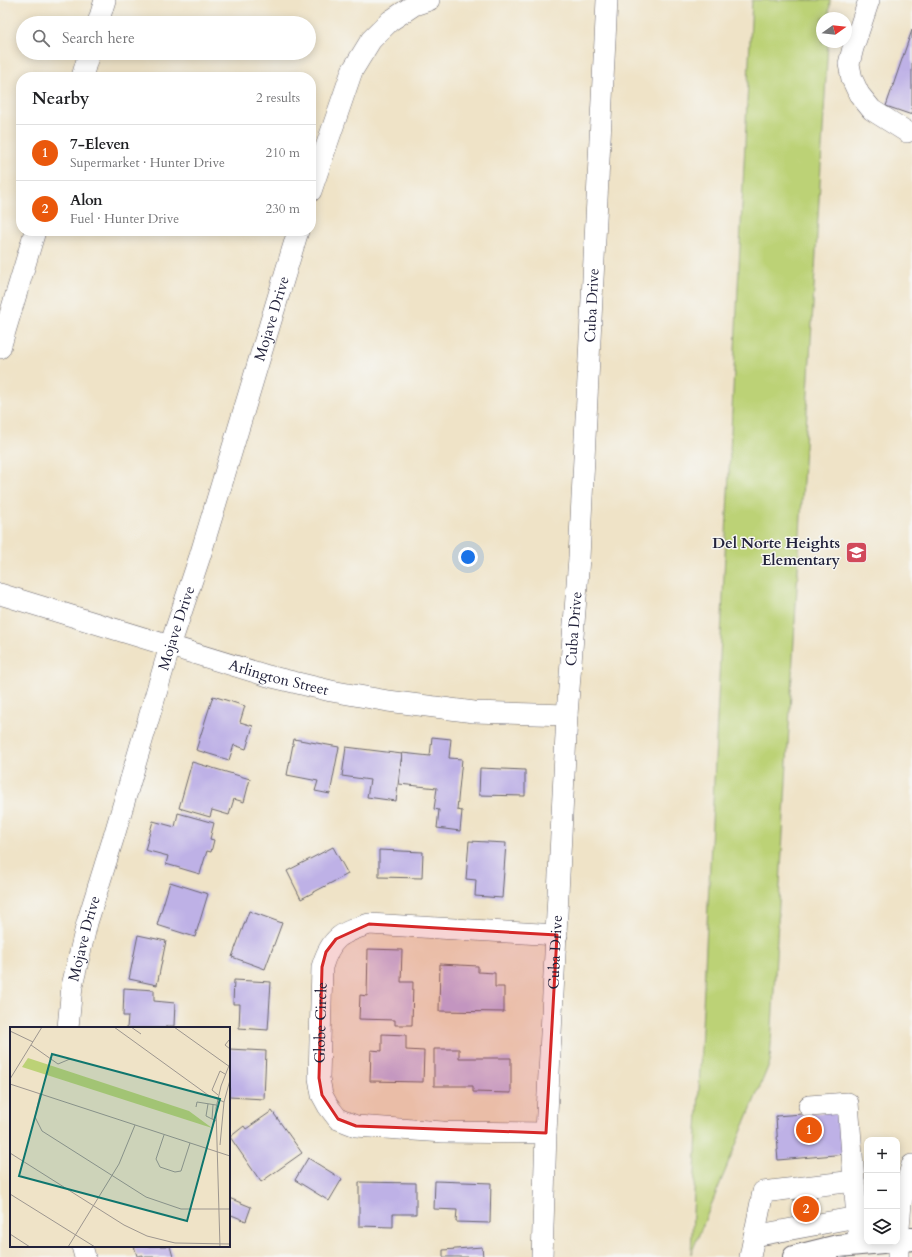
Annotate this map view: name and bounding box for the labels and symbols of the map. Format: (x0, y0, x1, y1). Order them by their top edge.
north arrow (816, 12, 852, 48)
street label: Cuba Drive (580, 267, 604, 343)
street label: Mojave Drive (249, 274, 294, 363)
place label: Del Norte Heights Elementary (712, 533, 840, 570)
school or university icon: Del Norte Heights Elementary (843, 539, 869, 565)
your location (458, 547, 478, 567)
street label: Mojave Drive (153, 583, 199, 673)
street label: Cuba Drive (561, 591, 586, 667)
street label: Arlington Street (226, 655, 331, 700)
street label: Mojave Drive (63, 893, 105, 983)
street label: Cuba Drive (543, 914, 567, 990)
street label: Globe Circle (309, 982, 332, 1064)
inset map (10, 1027, 230, 1247)
pin: 1 (796, 1115, 822, 1145)
pin: 2 (793, 1194, 819, 1224)

